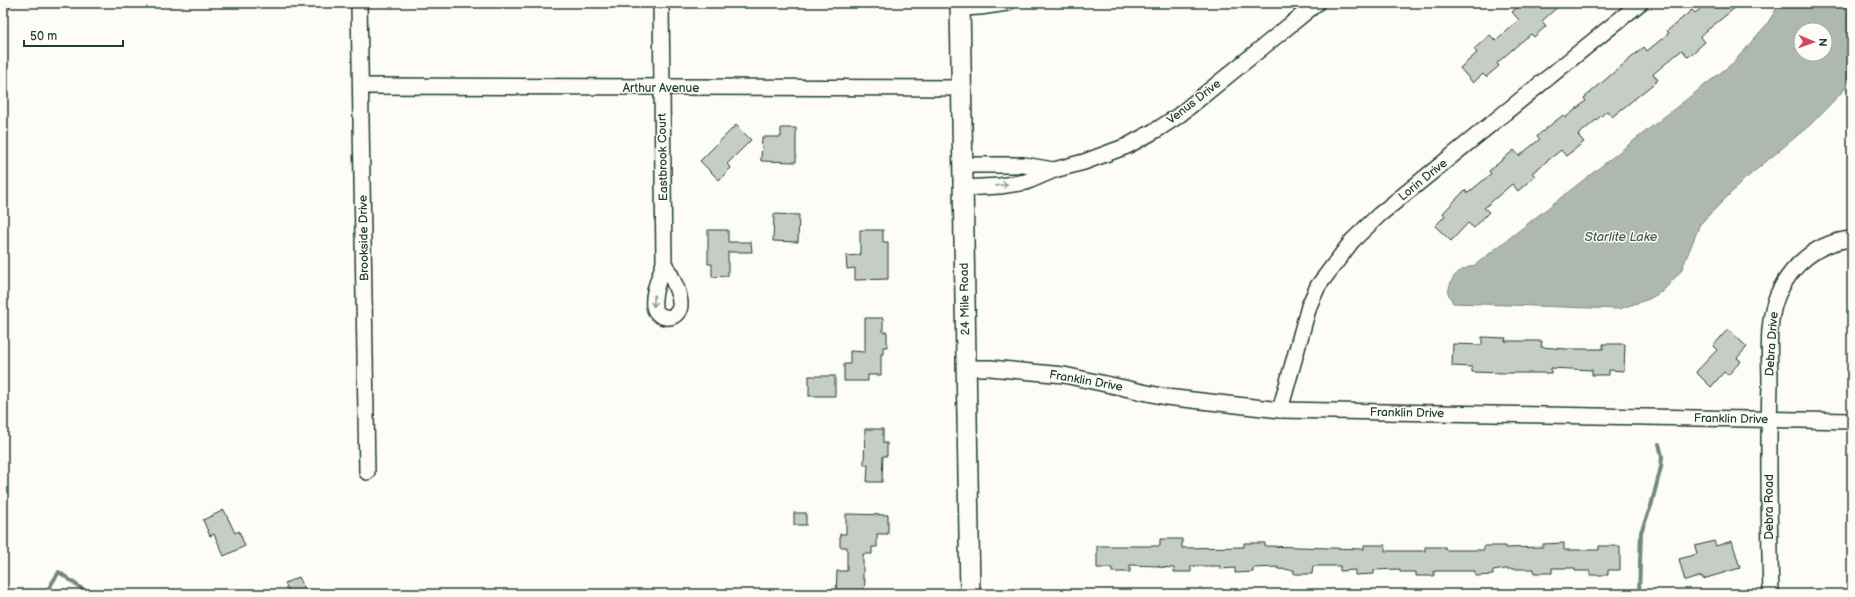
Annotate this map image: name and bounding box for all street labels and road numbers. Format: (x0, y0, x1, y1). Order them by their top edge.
street label: Venus Drive (1164, 76, 1224, 128)
street label: Arthur Avenue (623, 81, 699, 96)
street label: Eastbrook Court (655, 113, 671, 201)
street label: Lorin Drive (1395, 156, 1451, 204)
street label: Brookside Drive (356, 195, 372, 281)
street label: 24 Mile Road (957, 262, 973, 335)
street label: Debra Drive (1762, 311, 1782, 377)
street label: Franklin Drive (1048, 367, 1124, 395)
street label: Franklin Drive (1370, 405, 1444, 421)
street label: Franklin Drive (1694, 411, 1768, 427)
street label: Debra Road (1762, 474, 1777, 540)

